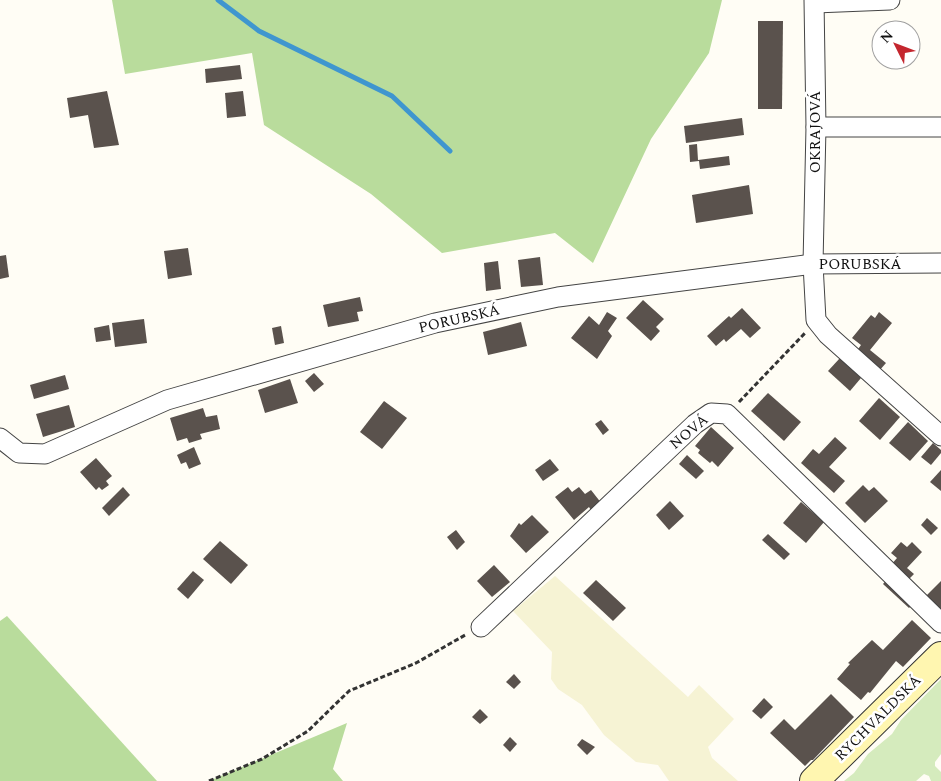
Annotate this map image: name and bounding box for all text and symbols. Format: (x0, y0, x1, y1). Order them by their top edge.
north arrow (871, 20, 921, 70)
text: N (875, 25, 898, 48)
street label: OKRAJOVÁ (804, 91, 827, 173)
street label: PORUBSKÁ (819, 253, 901, 276)
street label: PORUBSKÁ (416, 298, 502, 340)
street label: NOVÁ (664, 409, 714, 455)
street label: RYCHVALDSKÁ (829, 669, 927, 767)

